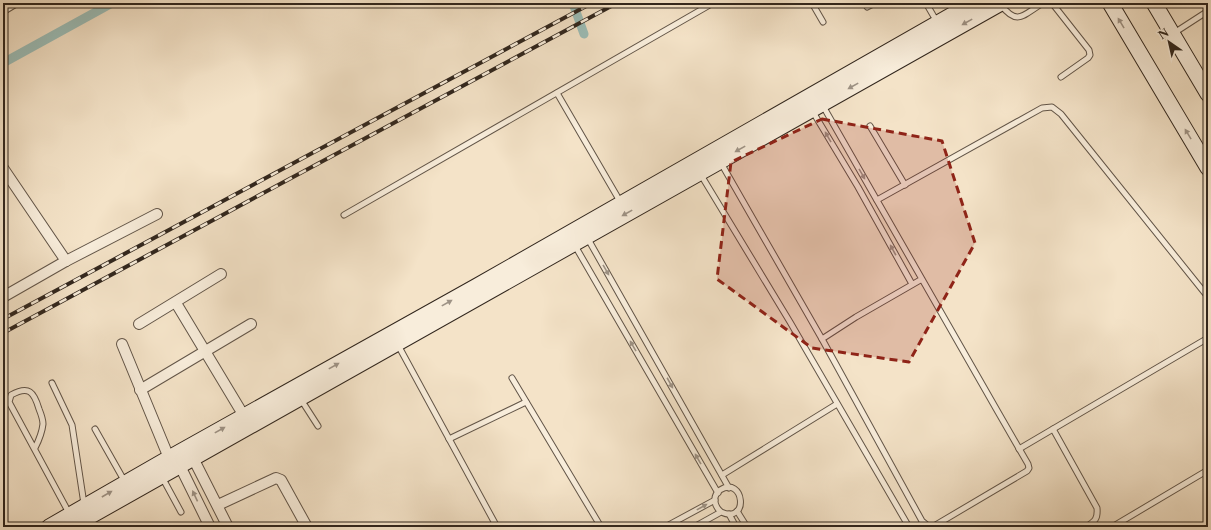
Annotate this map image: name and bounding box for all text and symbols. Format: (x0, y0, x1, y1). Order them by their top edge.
one-way arrow (1118, 17, 1125, 29)
one-way arrow (961, 18, 973, 25)
north arrow (1149, 22, 1189, 62)
text: N (1156, 25, 1172, 42)
one-way arrow (848, 82, 859, 89)
one-way arrow (1184, 129, 1192, 139)
one-way arrow (825, 131, 832, 143)
one-way arrow (734, 146, 746, 153)
one-way arrow (858, 169, 866, 179)
one-way arrow (621, 210, 633, 217)
one-way arrow (889, 244, 896, 256)
one-way arrow (602, 264, 609, 276)
one-way arrow (441, 300, 453, 306)
one-way arrow (630, 340, 637, 352)
one-way arrow (328, 363, 339, 370)
one-way arrow (666, 377, 673, 389)
one-way arrow (214, 426, 226, 433)
one-way arrow (694, 453, 701, 465)
one-way arrow (101, 490, 113, 497)
one-way arrow (192, 491, 198, 502)
one-way arrow (696, 503, 708, 510)

